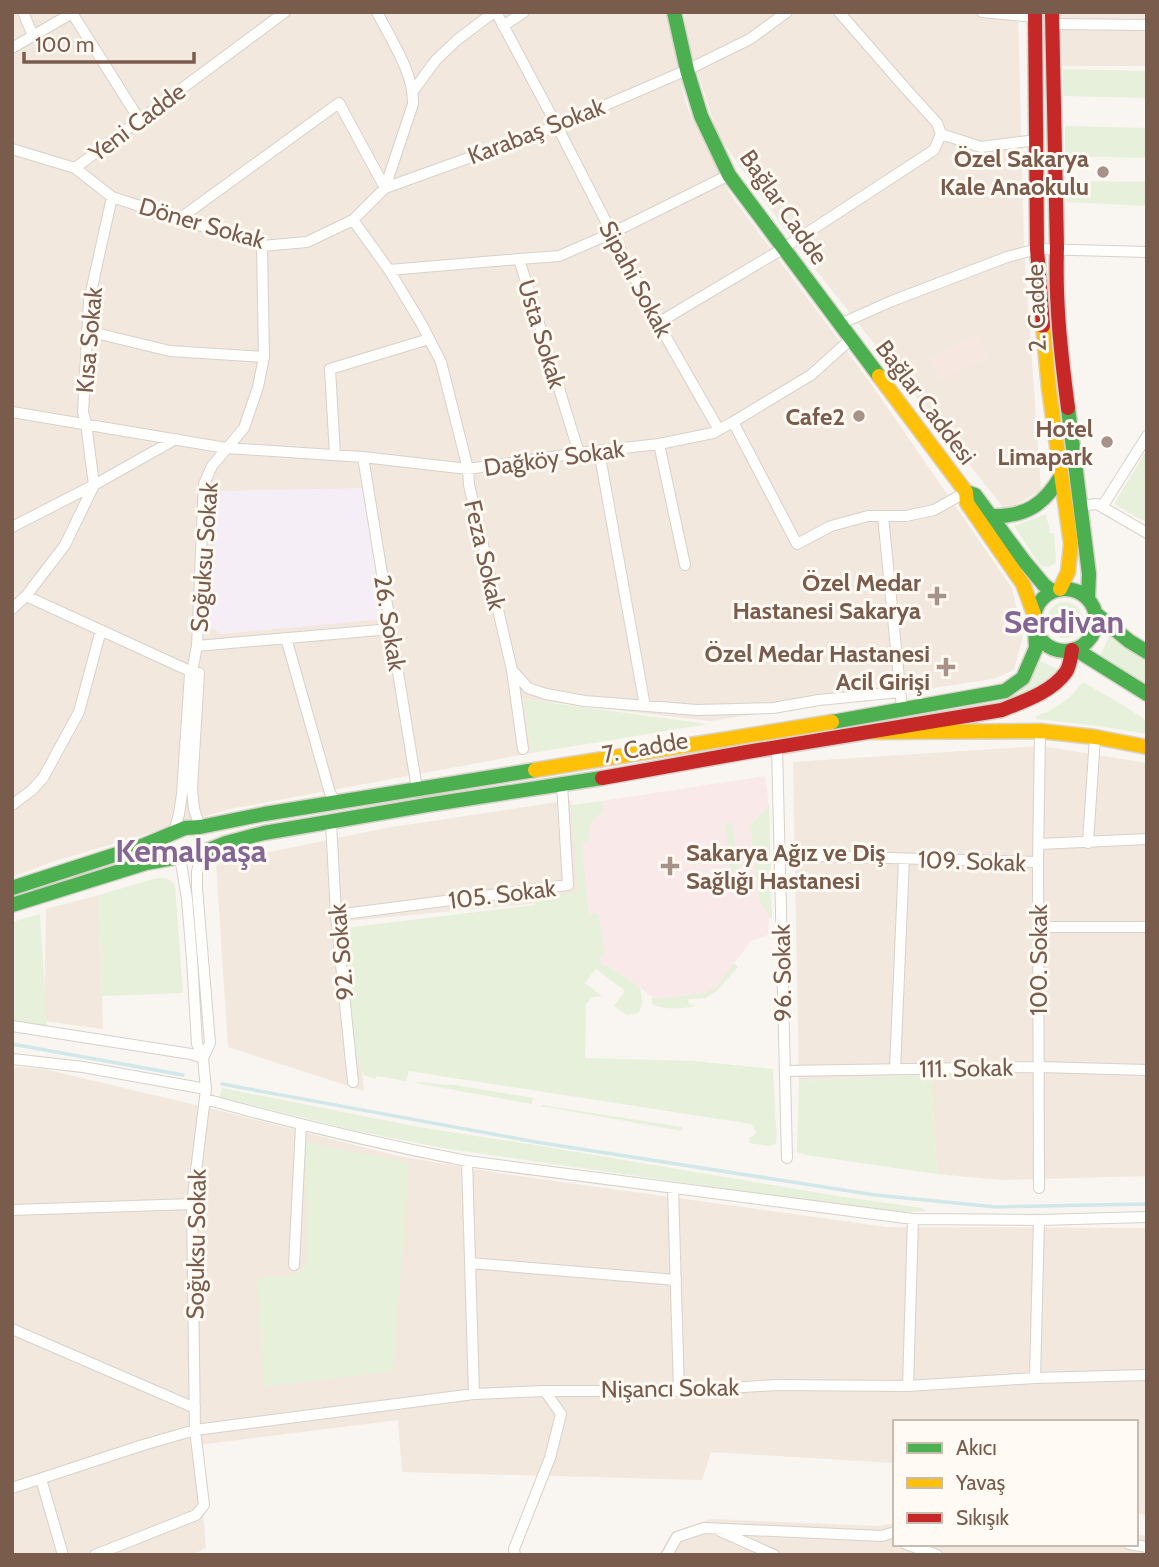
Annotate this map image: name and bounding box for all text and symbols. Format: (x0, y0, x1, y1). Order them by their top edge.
scale bar (24, 21, 194, 65)
text: 100 m (35, 32, 94, 57)
street label: Yeni Cadde (82, 76, 191, 168)
street label: Karabaş Sokak (463, 92, 609, 170)
street label: Bağlar Cadde (734, 144, 834, 270)
place label: Özel Sakarya Kale Anaokulu (940, 144, 1089, 201)
marker: Özel Sakarya Kale Anaokulu (1095, 164, 1111, 180)
street label: Döner Sokak (136, 191, 268, 255)
street label: Sipahi Sokak (593, 216, 679, 342)
street label: 2. Cadde (1020, 263, 1052, 353)
street label: Usta Sokak (512, 276, 572, 392)
street label: Kısa Sokak (70, 286, 108, 394)
street label: Bağlar Caddesi (870, 334, 982, 470)
place label: Cafe2 (785, 402, 845, 431)
marker: Cafe2 (851, 408, 867, 424)
place label: Hotel Limapark (997, 414, 1093, 471)
street label: Dağköy Sokak (482, 434, 626, 482)
marker: Hotel Limapark (1099, 434, 1115, 450)
street label: Soğuksu Sokak (184, 481, 224, 633)
street label: Feza Sokak (458, 497, 512, 613)
place label: Özel Medar Hastanesi Sakarya (733, 568, 921, 625)
street label: 26. Sokak (368, 573, 412, 673)
marker: Özel Medar Hastanesi Sakarya (927, 586, 947, 606)
district label: Serdivan (1004, 602, 1124, 641)
place label: Özel Medar Hastanesi Acil Girişi (705, 639, 930, 696)
marker: Özel Medar Hastanesi Acil Girişi (936, 657, 956, 677)
street label: 7. Cadde (600, 725, 690, 769)
district label: Kemalpaşa (115, 831, 267, 870)
place label: Sakarya Ağız ve Diş Sağlığı Hastanesi (686, 838, 885, 895)
street label: 109. Sokak (917, 845, 1027, 877)
marker: Sakarya Ağız ve Diş Sağlığı Hastanesi (660, 856, 680, 876)
street label: 105. Sokak (447, 873, 558, 915)
street label: 92. Sokak (322, 902, 360, 1001)
street label: 100. Sokak (1024, 904, 1053, 1016)
street label: 96. Sokak (767, 924, 797, 1022)
street label: 111. Sokak (919, 1053, 1013, 1083)
street label: Soğuksu Sokak (180, 1168, 212, 1320)
street label: Nişancı Sokak (601, 1372, 740, 1404)
legend (893, 1420, 1138, 1546)
text: Akıcı (956, 1435, 997, 1460)
text: Yavaş (955, 1470, 1005, 1495)
text: Sıkışık (956, 1505, 1010, 1530)

